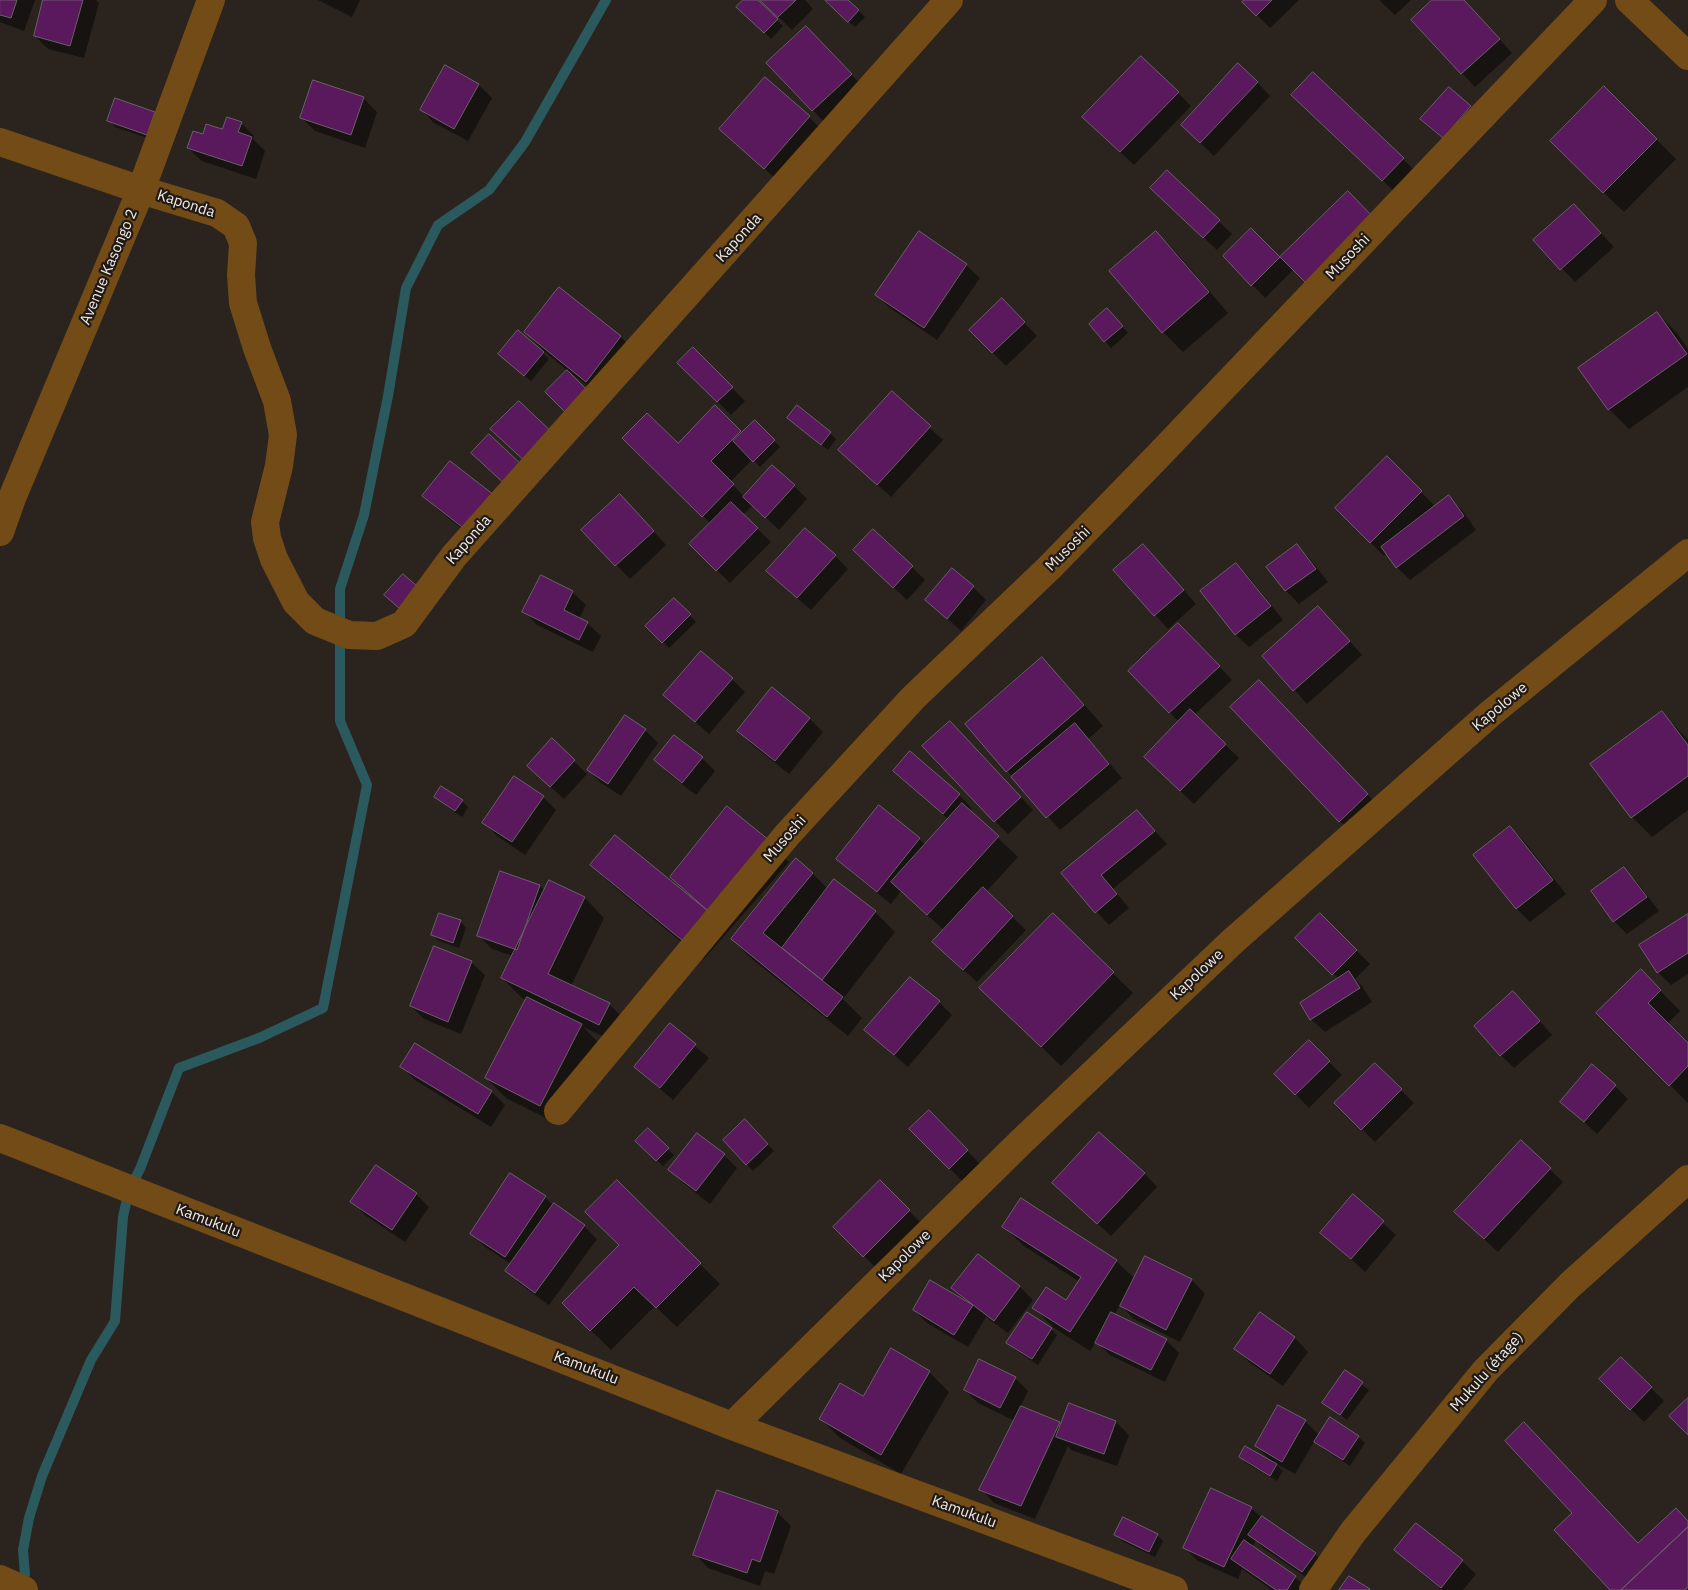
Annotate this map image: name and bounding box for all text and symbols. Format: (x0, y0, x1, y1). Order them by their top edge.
street label: Kaponda (155, 186, 217, 222)
street label: Avenue Kasongo 2 (77, 206, 141, 328)
street label: Kaponda (712, 210, 766, 266)
street label: Musoshi (1322, 231, 1374, 283)
street label: Kaponda (443, 512, 495, 568)
street label: Musoshi (1042, 523, 1094, 575)
street label: Kapolowe (1469, 679, 1531, 735)
street label: Musoshi (760, 812, 810, 866)
street label: Kapolowe (1167, 946, 1227, 1004)
street label: Kamukulu (173, 1200, 243, 1242)
street label: Kapolowe (875, 1226, 935, 1286)
street label: Mukulu (étage) (1447, 1329, 1527, 1415)
street label: Kamukulu (551, 1347, 621, 1389)
street label: Kamukulu (929, 1492, 999, 1532)

